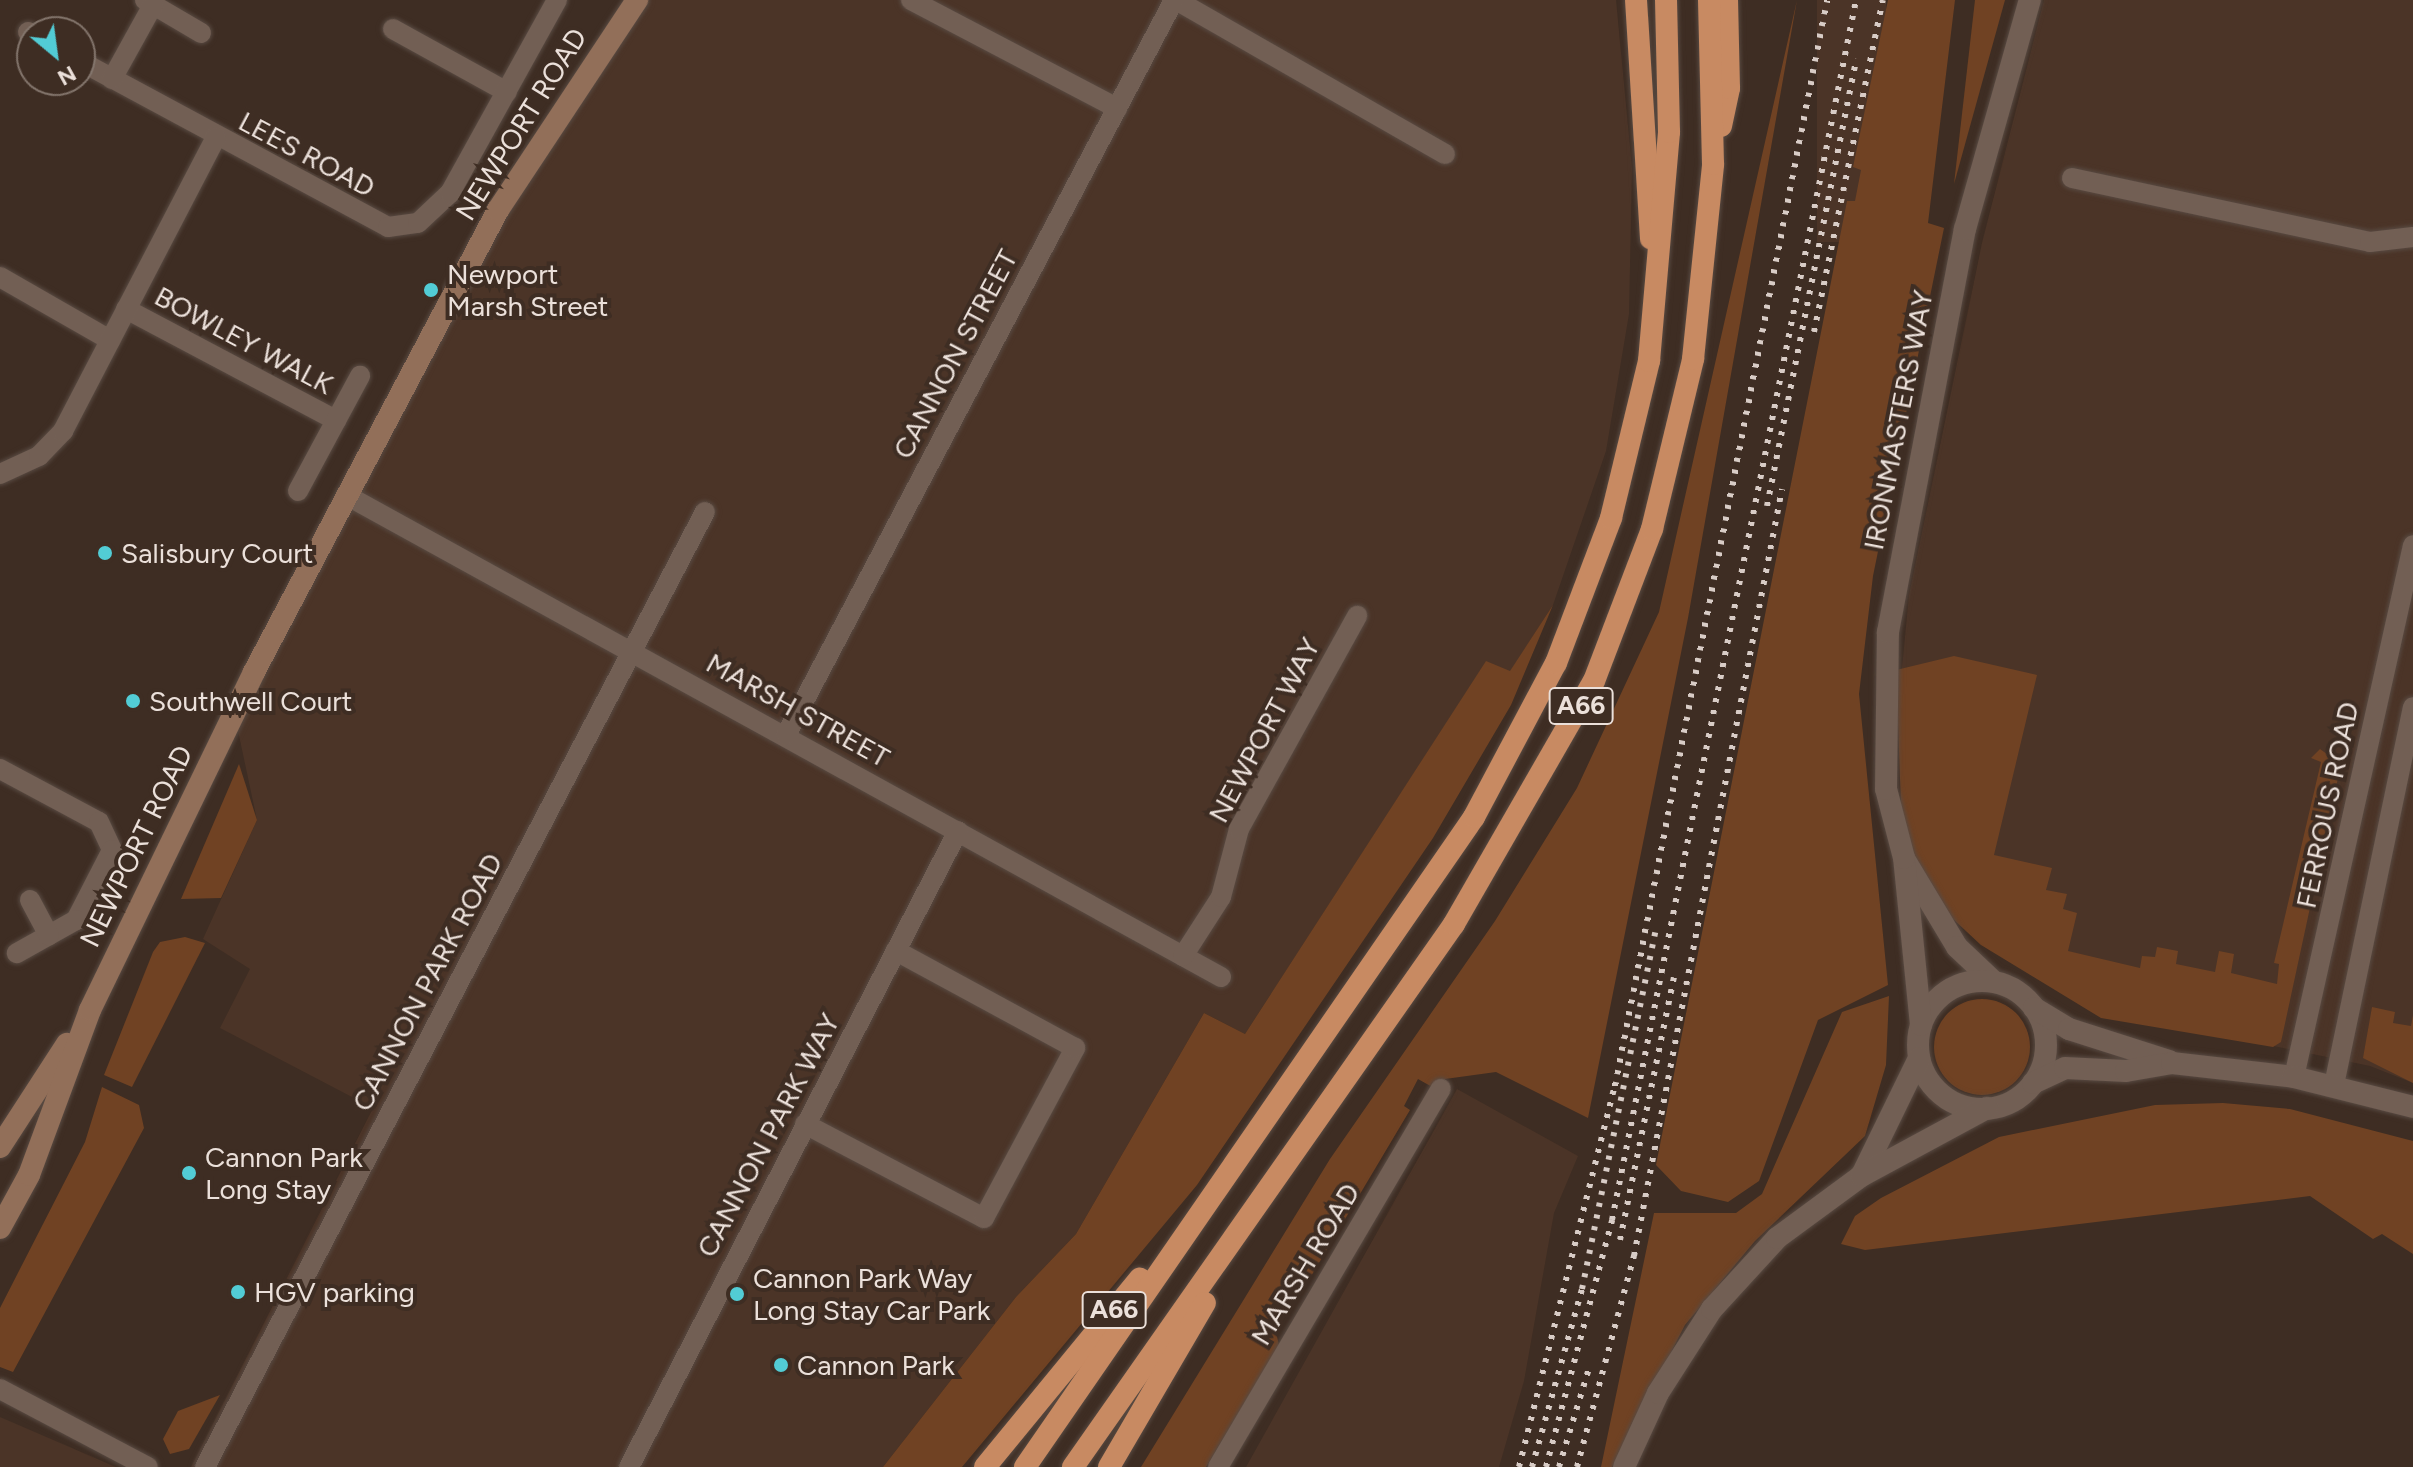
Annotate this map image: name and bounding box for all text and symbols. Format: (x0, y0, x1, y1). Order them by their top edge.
north arrow (16, 16, 96, 96)
street label: NEWPORT ROAD (448, 22, 594, 226)
text: N (53, 60, 81, 92)
street label: LEES ROAD (233, 104, 381, 204)
street label: CANNON STREET (886, 244, 1024, 464)
place label: Newport Marsh Street (447, 257, 608, 323)
street label: BOWLEY WALK (149, 279, 339, 401)
marker: Newport Marsh Street (422, 281, 440, 299)
street label: IRONMASTERS WAY (1856, 287, 1940, 553)
place label: Salisbury Court (121, 536, 313, 570)
marker: Salisbury Court (96, 544, 114, 562)
street label: NEWPORT WAY (1201, 632, 1327, 828)
street label: MARSH STREET (701, 646, 895, 774)
place label: Southwell Court (149, 684, 352, 718)
road number: A66 (1547, 684, 1615, 728)
marker: Southwell Court (124, 692, 142, 710)
street label: FERROUS ROAD (2289, 699, 2365, 911)
street label: NEWPORT ROAD (73, 740, 199, 952)
street label: CANNON PARK ROAD (345, 847, 509, 1117)
street label: CANNON PARK WAY (690, 1007, 846, 1263)
place label: Cannon Park Long Stay (205, 1140, 363, 1206)
marker: Cannon Park Long Stay (180, 1164, 198, 1182)
street label: MARSH ROAD (1244, 1177, 1366, 1351)
place label: Cannon Park Way Long Stay Car Park (753, 1261, 990, 1327)
place label: HGV parking (254, 1275, 415, 1309)
marker: HGV parking (229, 1283, 247, 1301)
marker: Cannon Park Way Long Stay Car Park (728, 1285, 746, 1303)
road number: A66 (1080, 1288, 1148, 1332)
place label: Cannon Park (797, 1348, 955, 1382)
marker: Cannon Park (772, 1356, 790, 1374)

